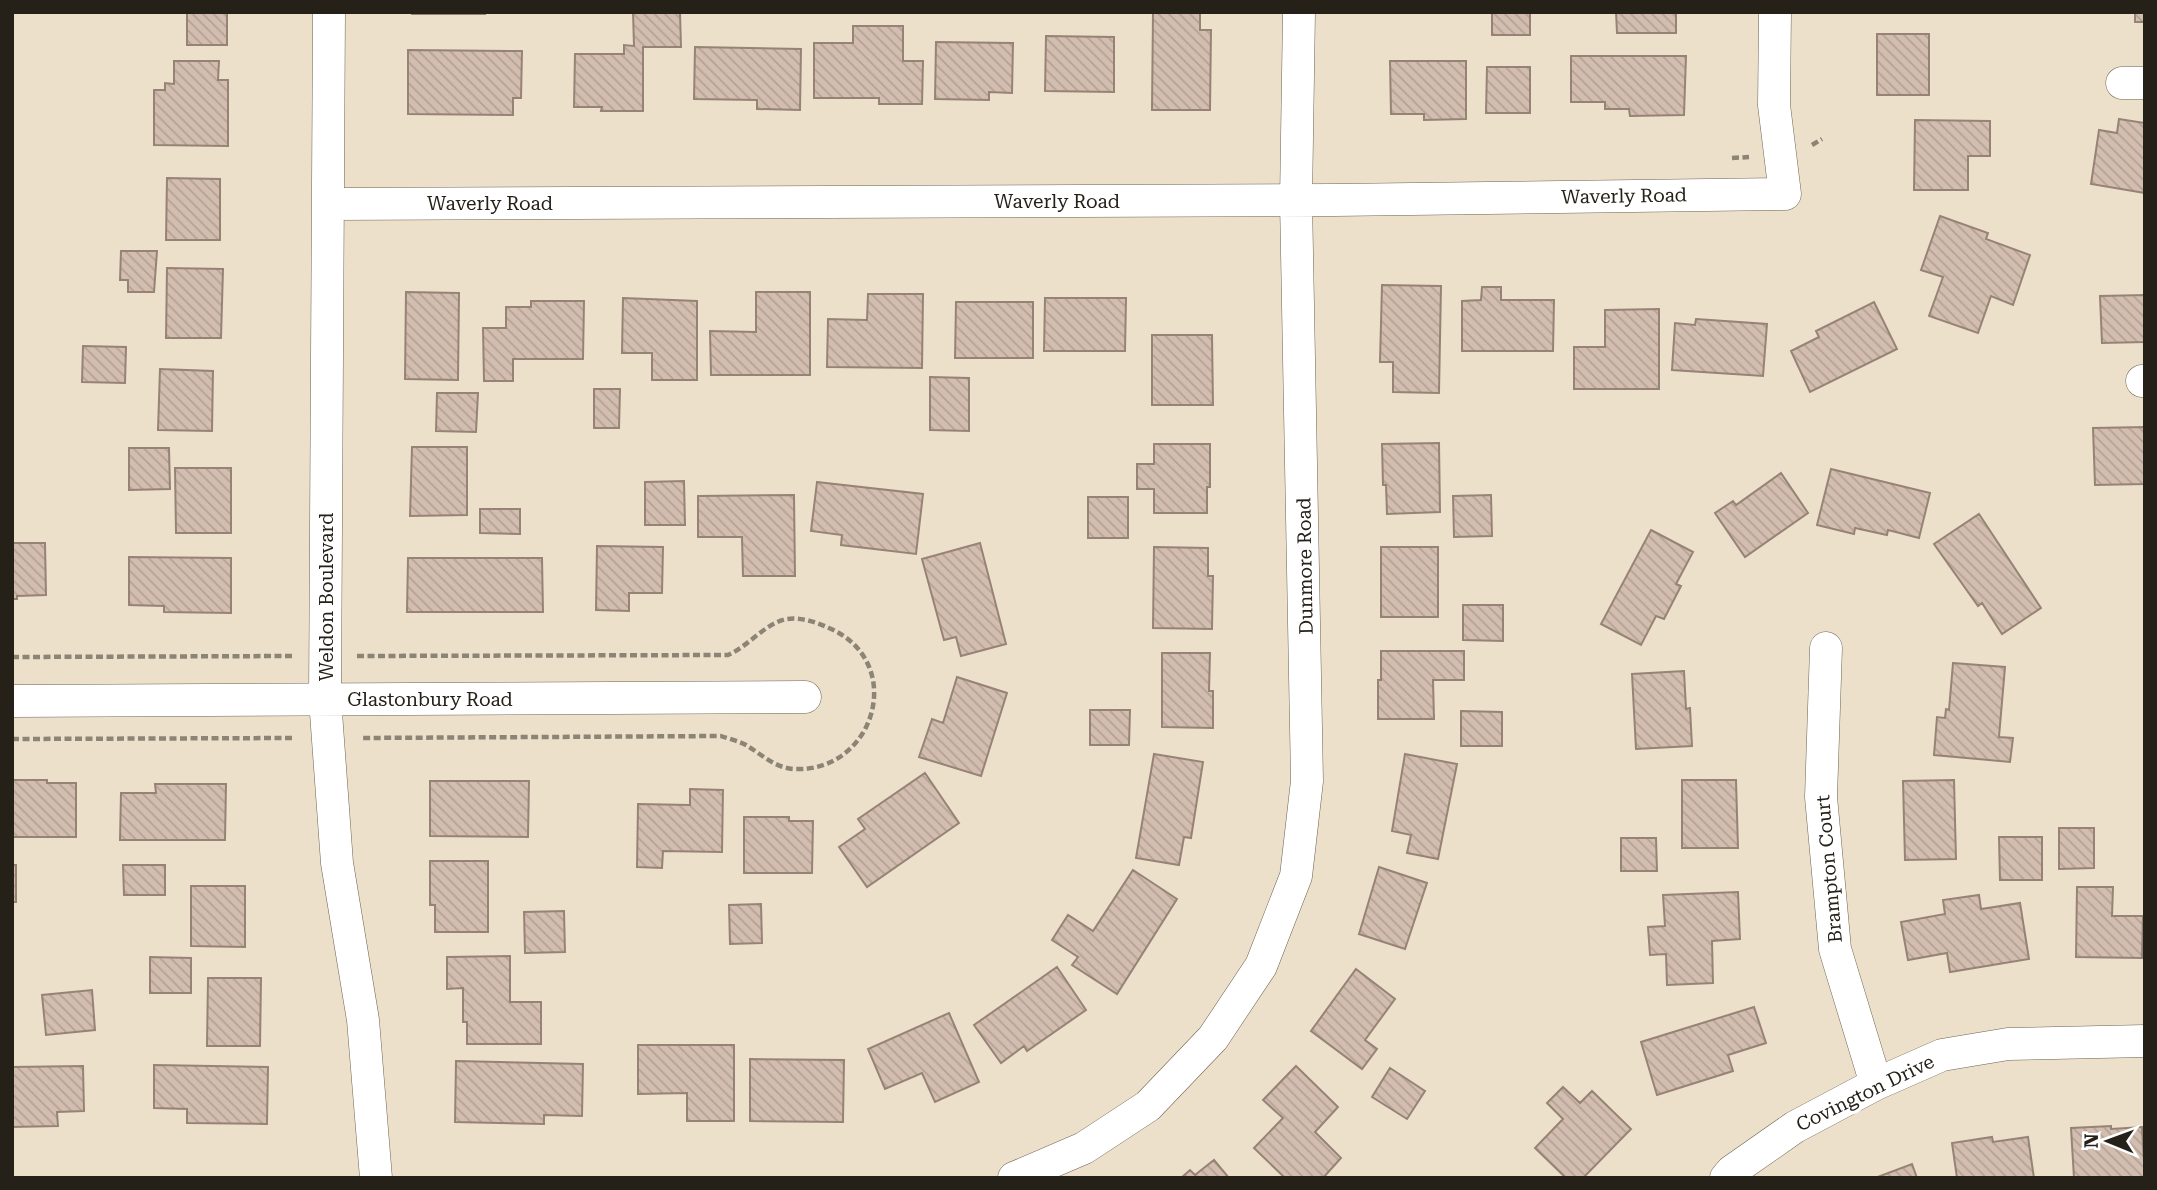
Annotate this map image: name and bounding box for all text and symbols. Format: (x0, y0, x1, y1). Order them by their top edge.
street label: Waverly Road (1561, 183, 1687, 209)
street label: Waverly Road (994, 190, 1120, 213)
street label: Waverly Road (427, 192, 553, 215)
street label: Dunmore Road (1292, 497, 1318, 635)
street label: Weldon Boulevard (315, 513, 338, 681)
street label: Glastonbury Road (347, 688, 513, 711)
street label: Brampton Court (1811, 794, 1847, 944)
street label: Covington Drive (1792, 1050, 1938, 1136)
north arrow (2073, 1106, 2143, 1176)
text: N (2080, 1133, 2103, 1148)

